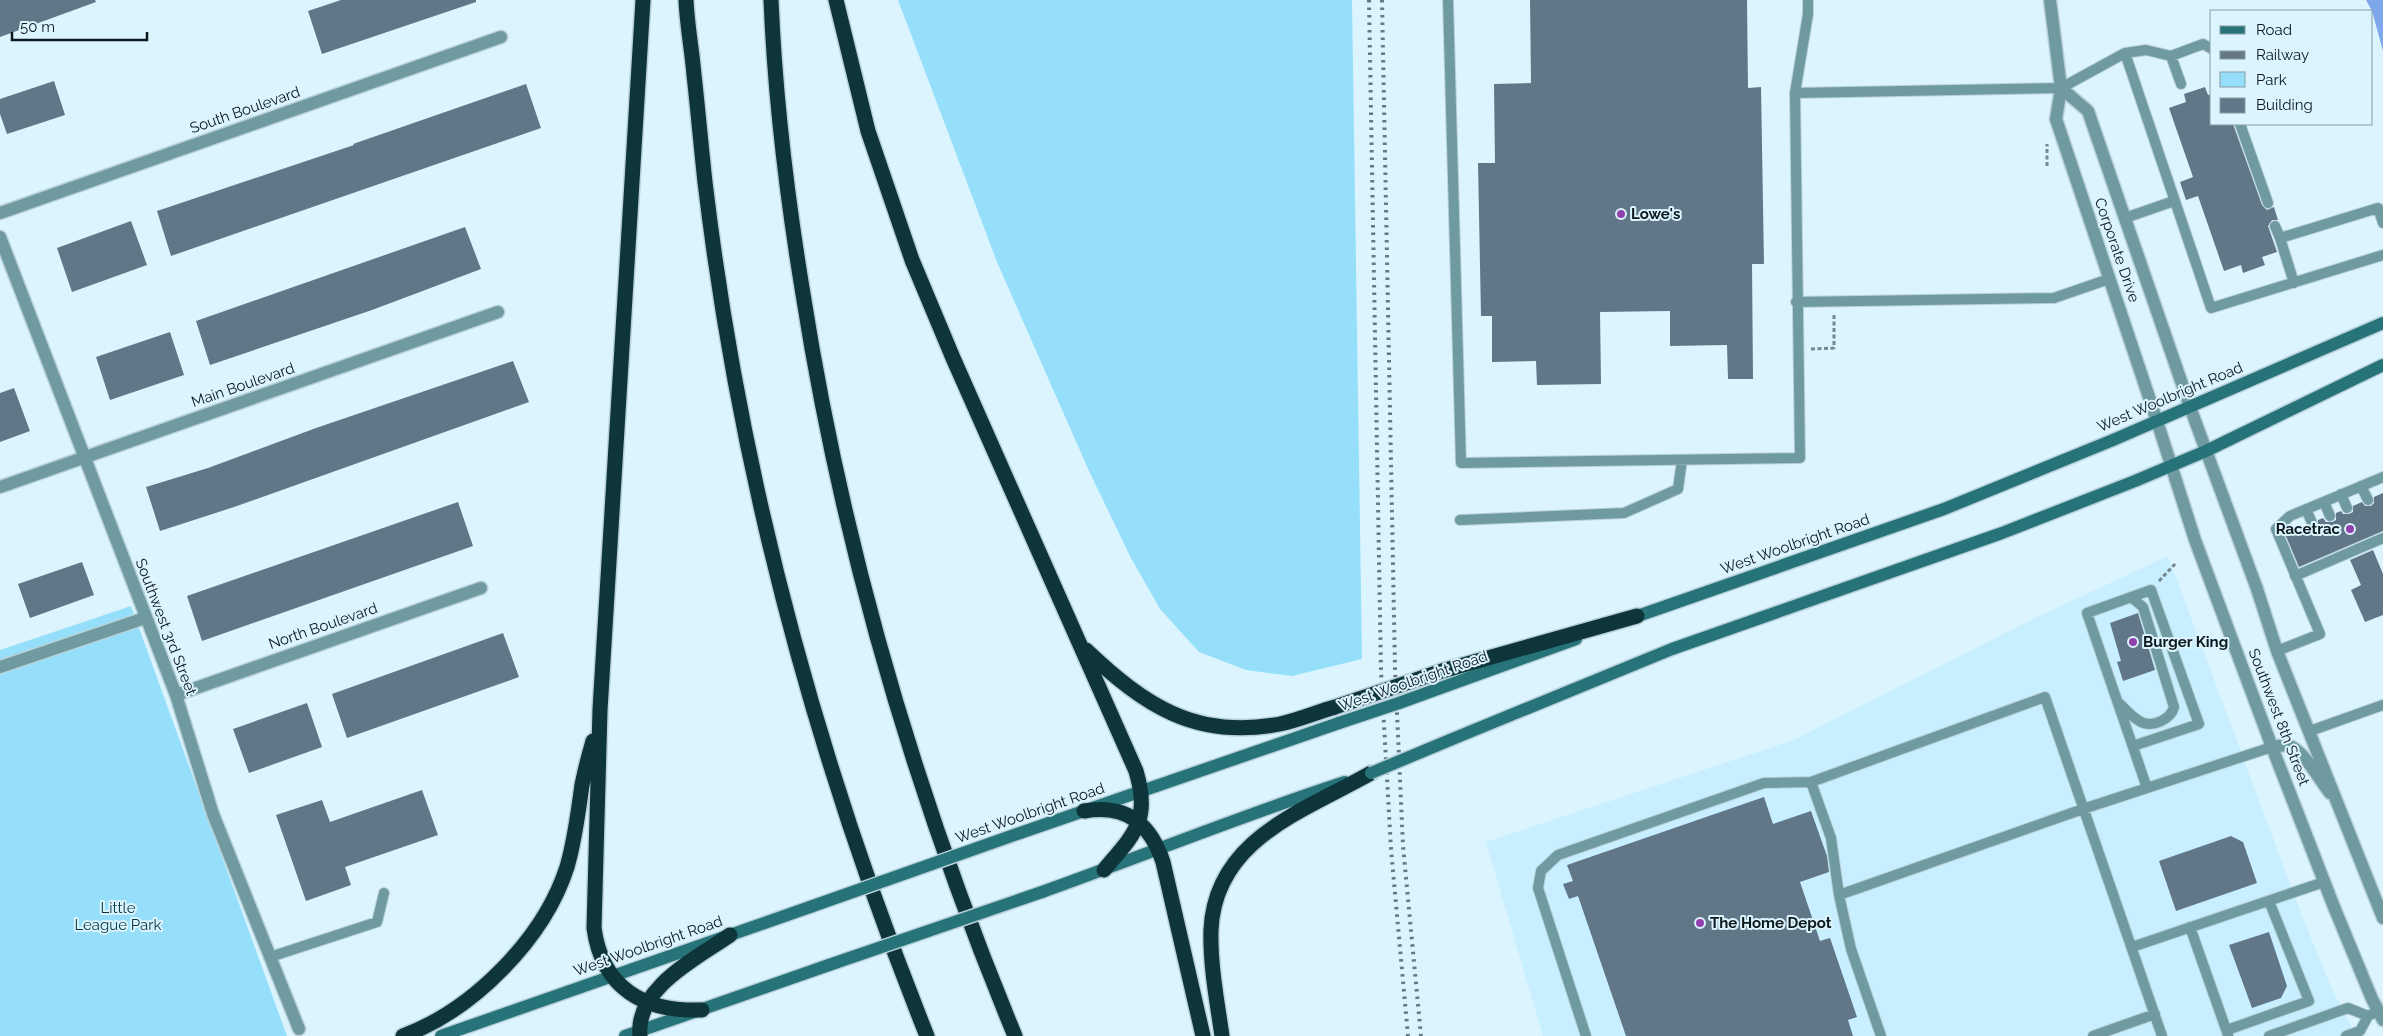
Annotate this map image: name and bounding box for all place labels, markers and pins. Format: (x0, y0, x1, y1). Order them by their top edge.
place label: Lowe's (1631, 205, 1680, 223)
marker: Lowe's (1615, 208, 1627, 220)
place label: Racetrac (2276, 520, 2341, 538)
marker: Racetrac (2344, 523, 2356, 535)
place label: Burger King (2143, 633, 2228, 651)
marker: Burger King (2127, 636, 2139, 648)
place label: The Home Depot (1710, 914, 1832, 932)
marker: The Home Depot (1694, 917, 1706, 929)

